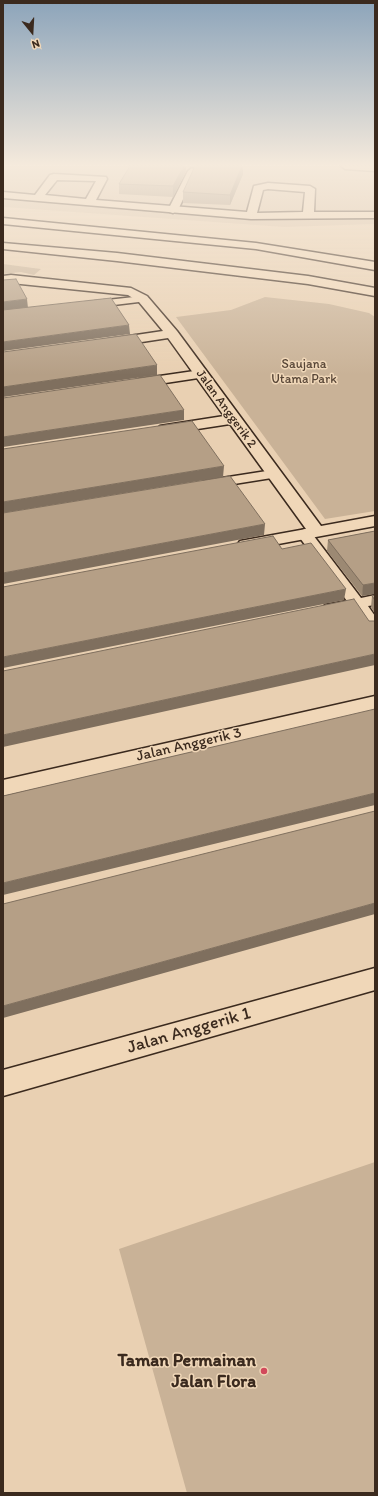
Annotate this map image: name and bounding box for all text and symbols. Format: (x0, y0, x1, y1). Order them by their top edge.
north arrow (12, 12, 52, 52)
text: N (30, 37, 41, 51)
park label: Saujana Utama Park (271, 357, 337, 388)
street label: Jalan Anggerik 2 (192, 367, 260, 451)
street label: Jalan Anggerik 3 (135, 724, 243, 766)
street label: Jalan Anggerik 1 (125, 1003, 253, 1059)
place label: Taman Permainan Jalan Flora (118, 1350, 256, 1392)
marker: Taman Permainan Jalan Flora (259, 1366, 269, 1376)

